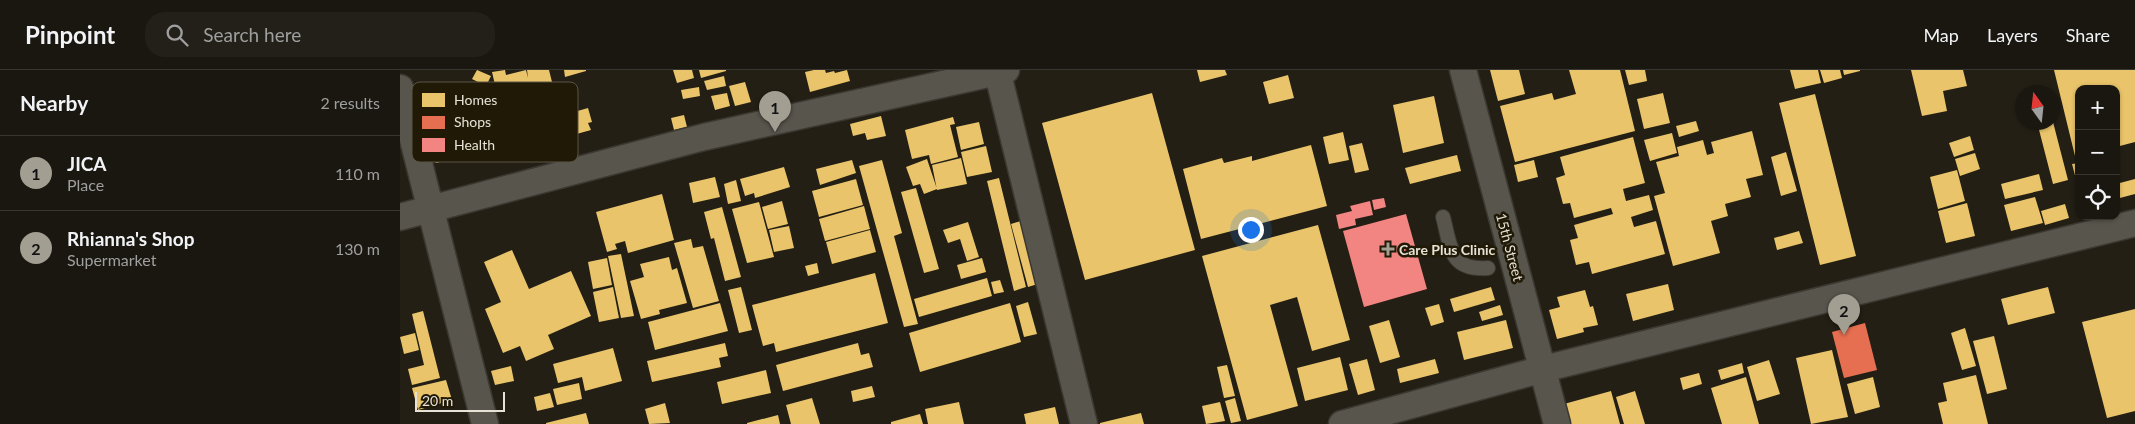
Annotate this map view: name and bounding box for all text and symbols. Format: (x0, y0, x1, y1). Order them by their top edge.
search box (145, 12, 495, 57)
text: Pinpoint (25, 20, 115, 49)
icon: search (163, 21, 191, 49)
text: Search here (203, 23, 301, 46)
text: Map (1923, 24, 1959, 46)
text: Layers (1987, 24, 2038, 46)
text: Share (2066, 24, 2110, 46)
legend (412, 82, 578, 162)
north arrow (2015, 85, 2060, 130)
map controls (2075, 85, 2120, 220)
button: + (2075, 85, 2120, 130)
text: Nearby (20, 90, 88, 115)
text: Homes (454, 91, 497, 108)
pin: 1 (759, 91, 791, 132)
text: 2 results (320, 93, 380, 112)
text: Shops (454, 113, 491, 130)
button: − (2075, 130, 2120, 175)
text: Health (454, 136, 495, 153)
text: JICA (67, 152, 107, 175)
text: 1 (31, 164, 41, 183)
text: 110 m (335, 164, 380, 183)
text: Place (67, 175, 104, 194)
button: locate (2075, 175, 2120, 220)
street label: 15th Street (1493, 211, 1527, 283)
your location (1238, 217, 1264, 243)
text: Rhianna's Shop (67, 227, 195, 250)
text: 2 (31, 239, 41, 258)
text: 130 m (335, 239, 380, 258)
place label: Care Plus Clinic (1399, 241, 1496, 258)
marker: Care Plus Clinic (1381, 242, 1395, 256)
text: Supermarket (67, 250, 156, 269)
pin: 2 (1828, 294, 1860, 335)
scale bar (415, 389, 505, 412)
text: 20 m (422, 392, 453, 409)

